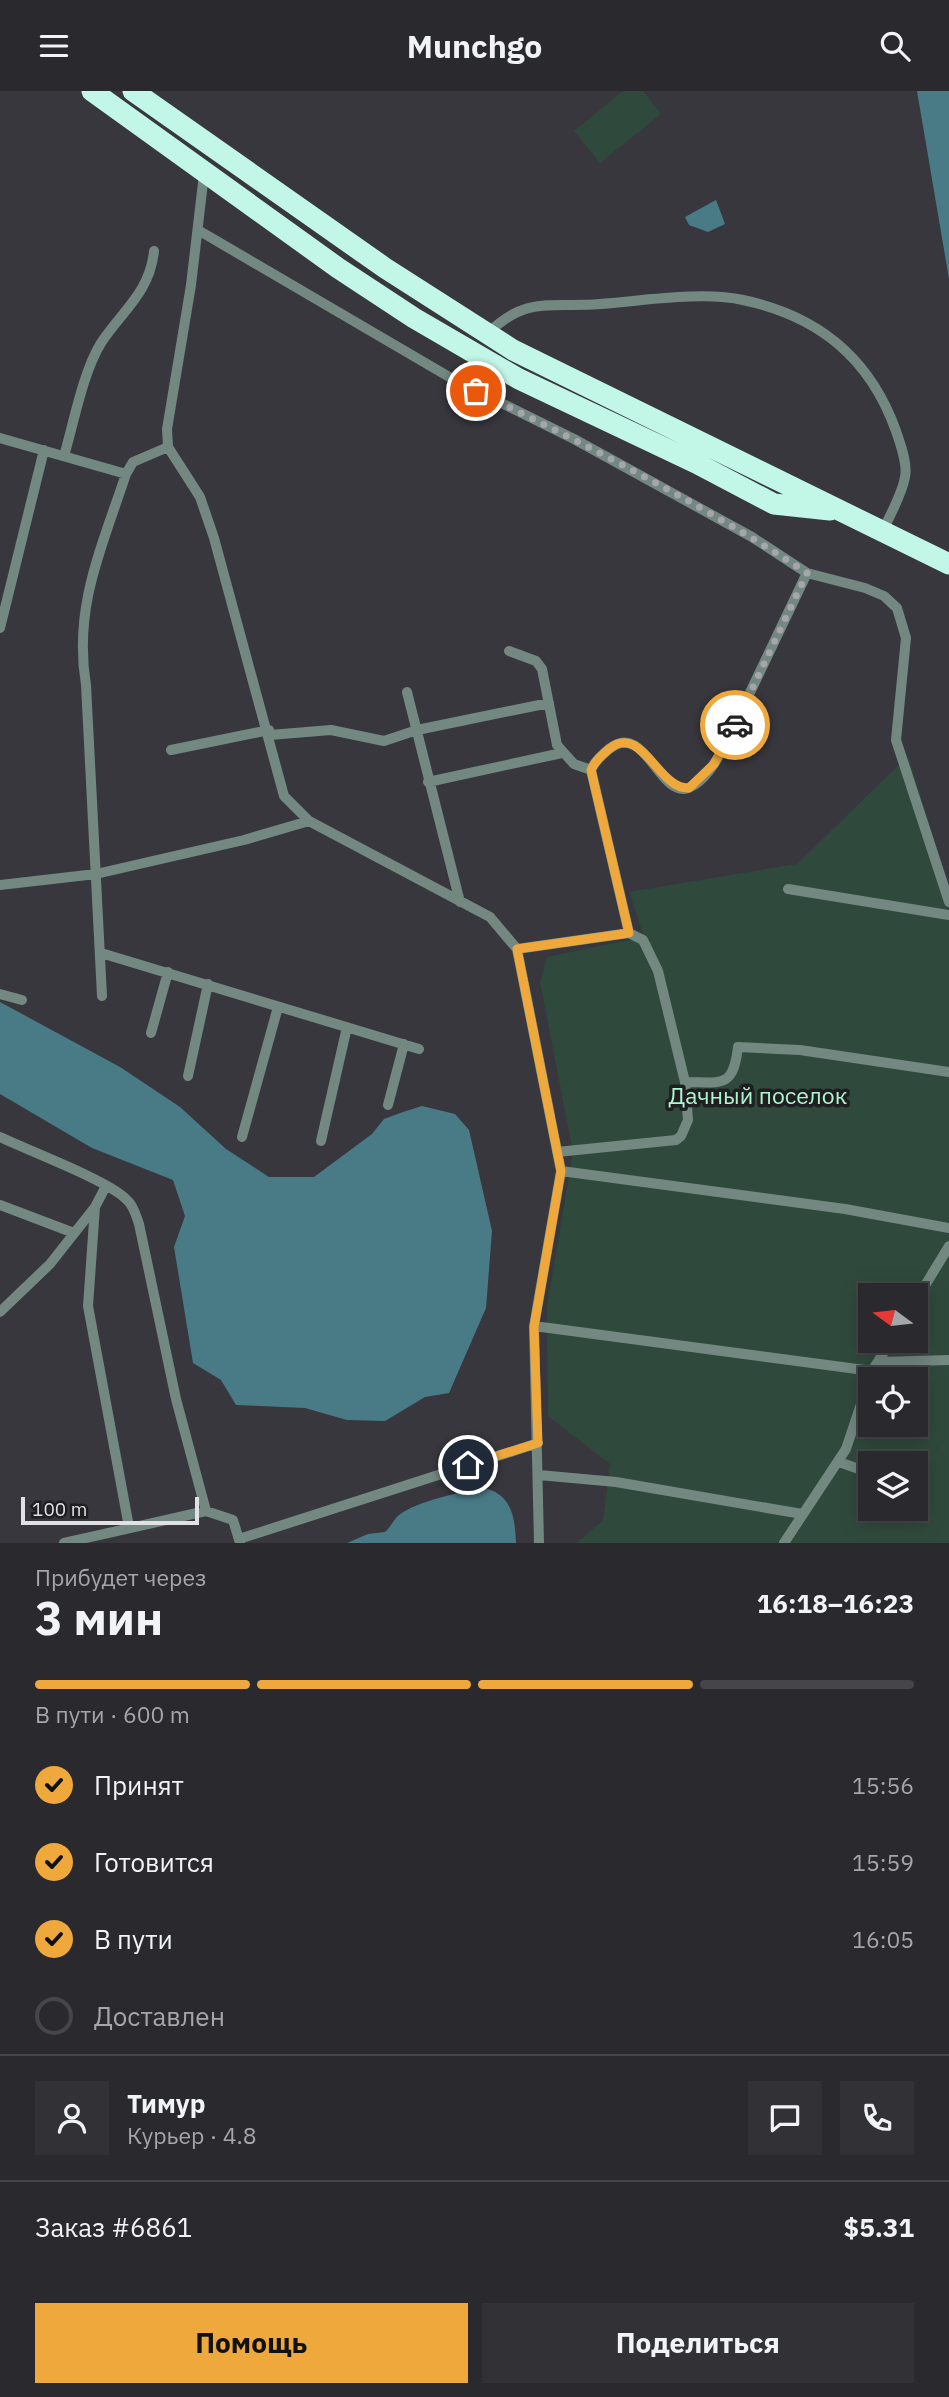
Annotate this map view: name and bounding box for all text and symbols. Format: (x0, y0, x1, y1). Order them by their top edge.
text: Munchgo (407, 25, 542, 67)
icon: menu (35, 27, 73, 65)
icon: search (876, 27, 914, 65)
pin (446, 361, 506, 421)
icon: bag (457, 372, 495, 410)
courier (700, 690, 770, 760)
icon: car (716, 706, 754, 744)
park label: Дачный поселок (669, 1080, 847, 1110)
north arrow (858, 1283, 928, 1353)
map controls (858, 1283, 928, 1521)
button: locate (858, 1367, 928, 1437)
pin (438, 1435, 498, 1495)
icon: home (449, 1446, 487, 1484)
button: layers (858, 1451, 928, 1521)
scale bar (21, 1494, 200, 1526)
text: 100 m (32, 1497, 87, 1521)
text: Прибудет через (35, 1562, 207, 1592)
text: 16:18–16:23 (757, 1586, 914, 1620)
text: 3 мин (35, 1588, 163, 1648)
text: В пути · 600 m (35, 1699, 190, 1729)
icon: check (35, 1766, 73, 1804)
text: Принят (94, 1768, 184, 1802)
text: 15:56 (852, 1770, 914, 1800)
icon: check (35, 1843, 73, 1881)
text: Готовится (94, 1845, 214, 1879)
text: 15:59 (852, 1847, 914, 1877)
icon: check (35, 1920, 73, 1958)
text: В пути (94, 1922, 173, 1956)
text: 16:05 (852, 1924, 914, 1954)
text: Доставлен (94, 1999, 225, 2033)
button: person (35, 2081, 109, 2155)
button: chat (748, 2081, 822, 2155)
button: phone (840, 2081, 914, 2155)
text: Тимур (127, 2086, 206, 2120)
text: Курьер · 4.8 (127, 2120, 257, 2150)
text: Заказ #6861 (35, 2210, 192, 2244)
text: $5.31 (844, 2210, 914, 2244)
button: Помощь (35, 2303, 468, 2383)
button: Поделиться (482, 2303, 914, 2383)

